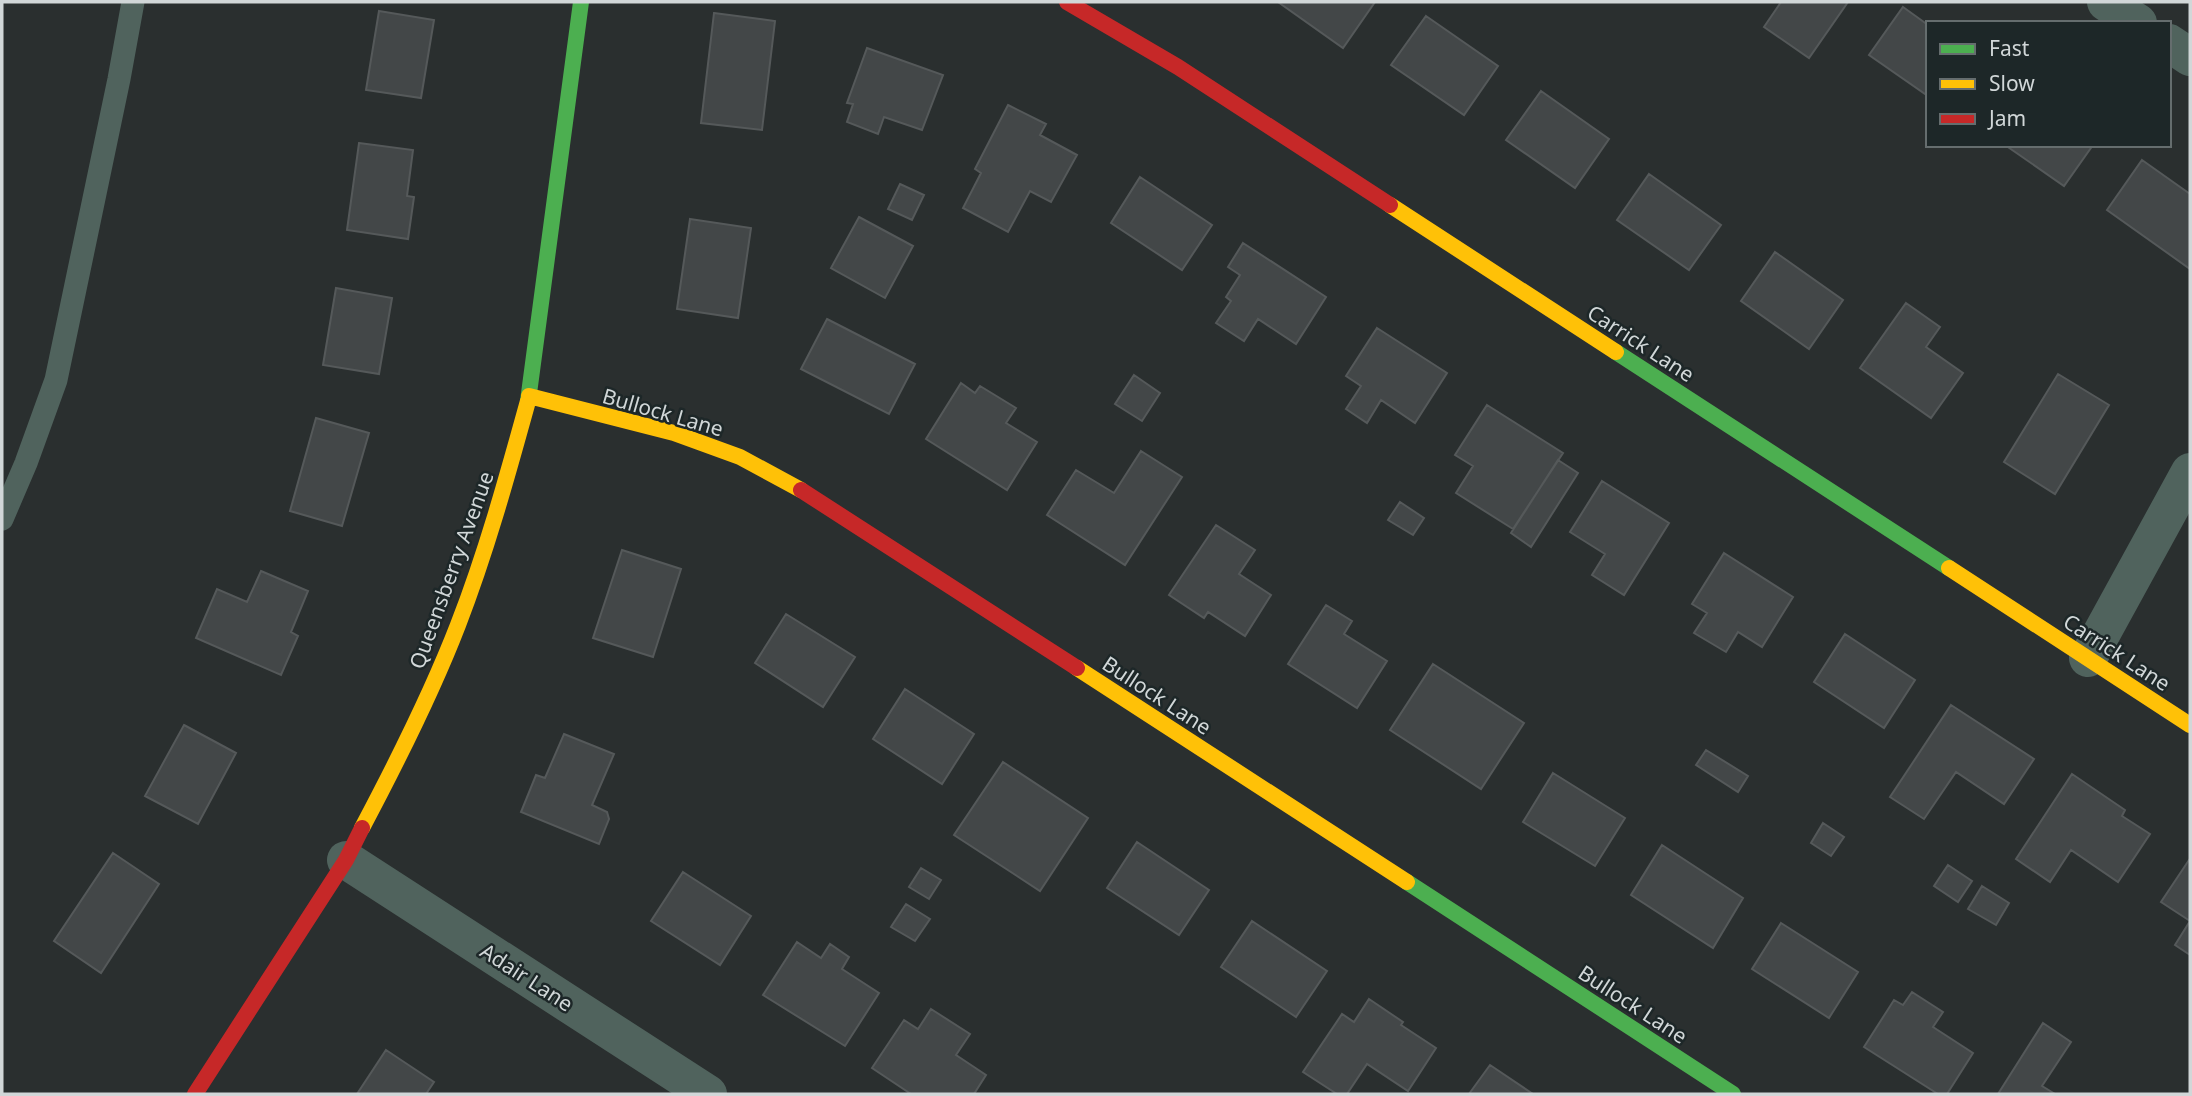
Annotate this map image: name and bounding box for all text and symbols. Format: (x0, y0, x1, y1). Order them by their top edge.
legend (1926, 21, 2171, 147)
text: Fast (1989, 34, 2030, 62)
text: Slow (1989, 69, 2035, 97)
text: Jam (1987, 104, 2026, 132)
street label: Carrick Lane (1582, 298, 1700, 388)
street label: Bullock Lane (599, 381, 727, 443)
street label: Queensberry Avenue (402, 467, 500, 673)
street label: Carrick Lane (2058, 607, 2176, 697)
street label: Bullock Lane (1097, 649, 1217, 741)
street label: Adair Lane (475, 937, 579, 1017)
street label: Bullock Lane (1573, 958, 1693, 1050)

